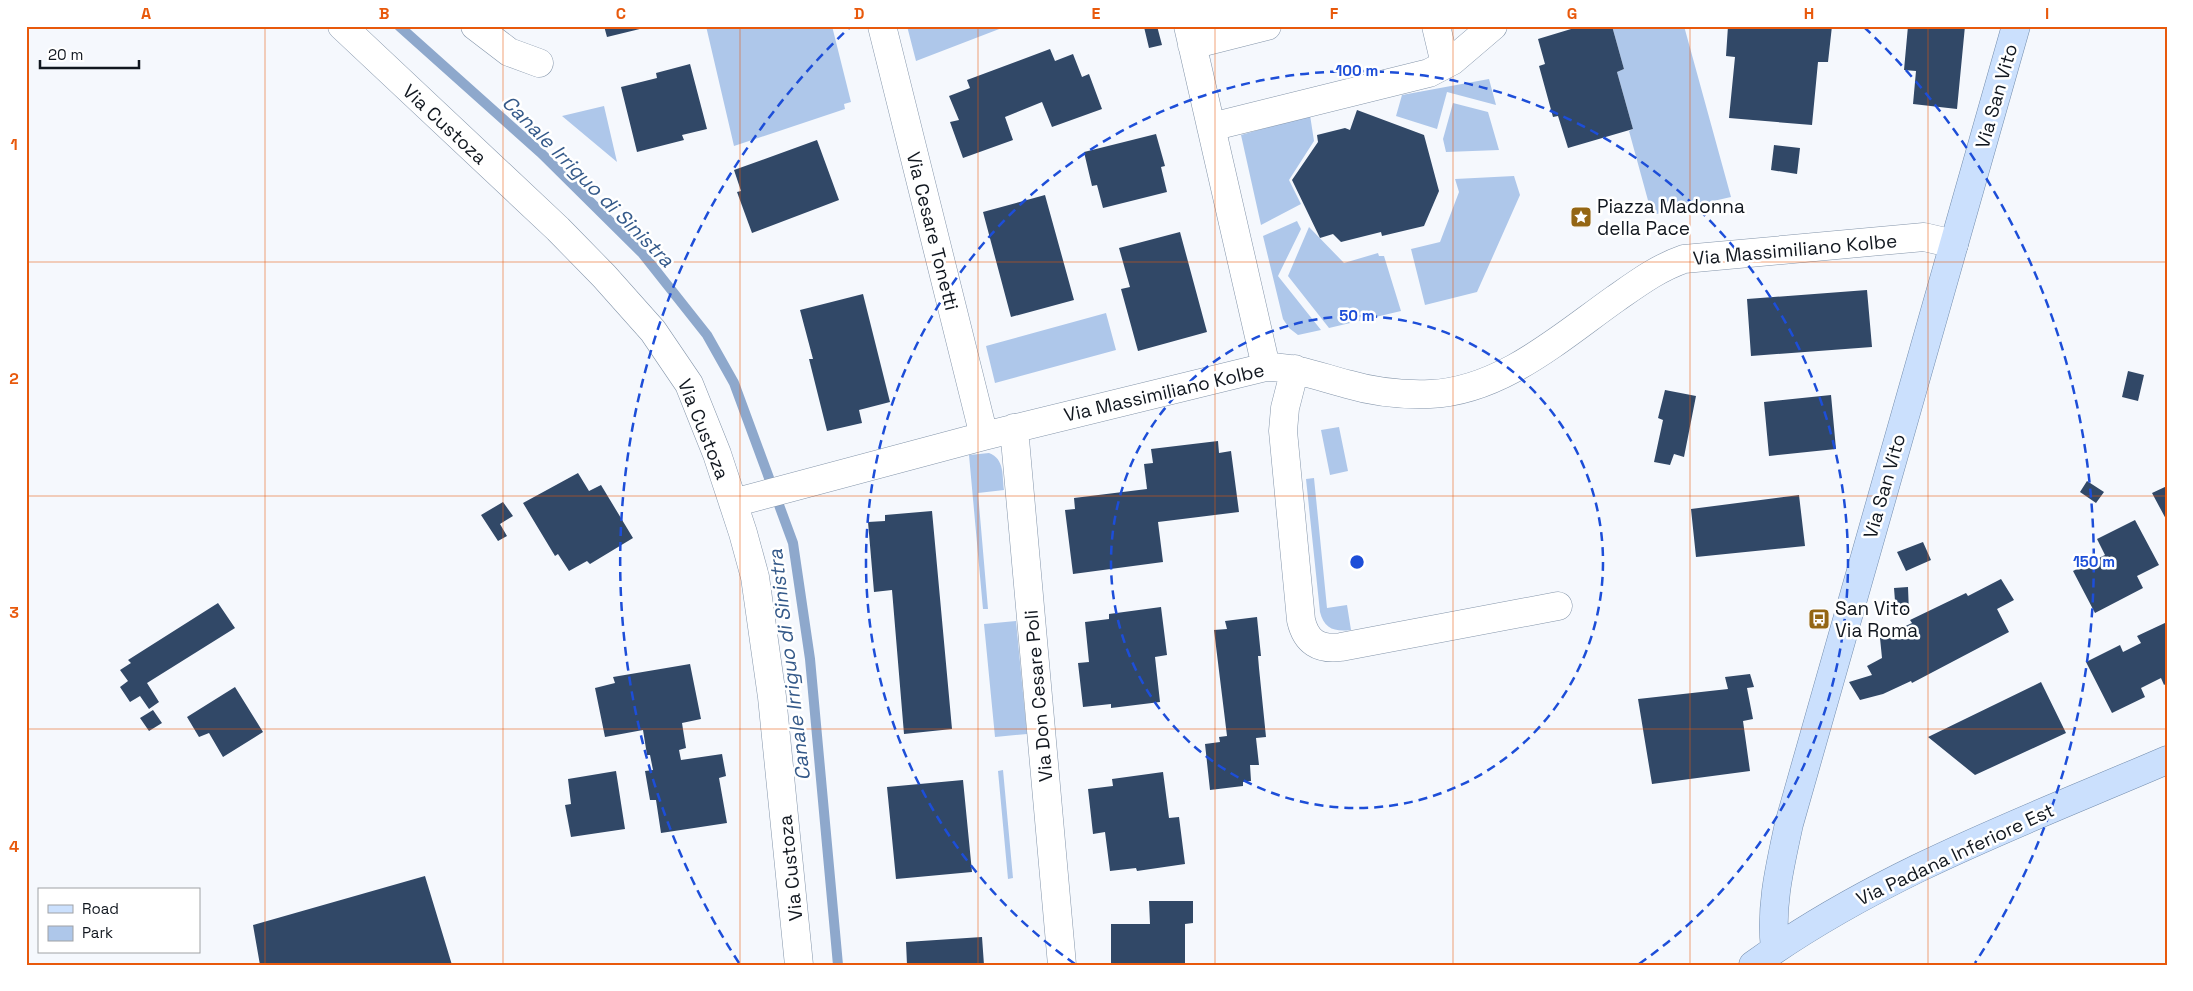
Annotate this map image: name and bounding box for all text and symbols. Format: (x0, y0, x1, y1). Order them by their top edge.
text: A (141, 3, 151, 24)
text: B (379, 3, 389, 24)
text: C (616, 3, 626, 24)
text: D (854, 3, 864, 24)
text: E (1092, 3, 1101, 24)
text: F (1330, 3, 1339, 24)
text: G (1567, 3, 1577, 24)
text: H (1804, 3, 1814, 24)
text: I (2045, 3, 2049, 24)
scale bar (40, 38, 139, 70)
street label: Via San Vito (1970, 41, 2023, 151)
text: 20 m (48, 45, 83, 64)
text: 100 m (1336, 61, 1378, 80)
street label: Via Custoza (397, 79, 492, 170)
water label: Canale Irriguo di Sinistra (496, 89, 680, 273)
text: 1 (10, 134, 18, 155)
street label: Via Cesare Tonetti (901, 149, 964, 313)
place label: Piazza Madonna della Pace (1597, 194, 1745, 241)
place icon: Piazza Madonna della Pace (1569, 205, 1593, 229)
street label: Via Massimiliano Kolbe (1692, 228, 1898, 271)
text: 50 m (1339, 306, 1375, 325)
street label: Via Massimiliano Kolbe (1062, 357, 1267, 428)
text: 2 (9, 368, 19, 389)
street label: Via Custoza (672, 375, 735, 483)
street label: Via San Vito (1858, 431, 1911, 541)
water label: Canale Irriguo di Sinistra (762, 547, 816, 782)
text: 150 m (2073, 552, 2115, 571)
centre of rings (1348, 553, 1366, 571)
place label: San Vito Via Roma (1835, 596, 1918, 643)
text: 3 (9, 602, 19, 623)
bus stop icon: San Vito Via Roma (1807, 607, 1831, 631)
street label: Via Don Cesare Poli (1019, 609, 1058, 783)
street label: Via Padana Inferiore Est (1852, 798, 2058, 911)
street label: Via Custoza (772, 814, 808, 922)
text: 4 (9, 836, 19, 857)
legend (38, 888, 200, 954)
text: Road (82, 899, 119, 918)
text: Park (82, 923, 113, 942)

